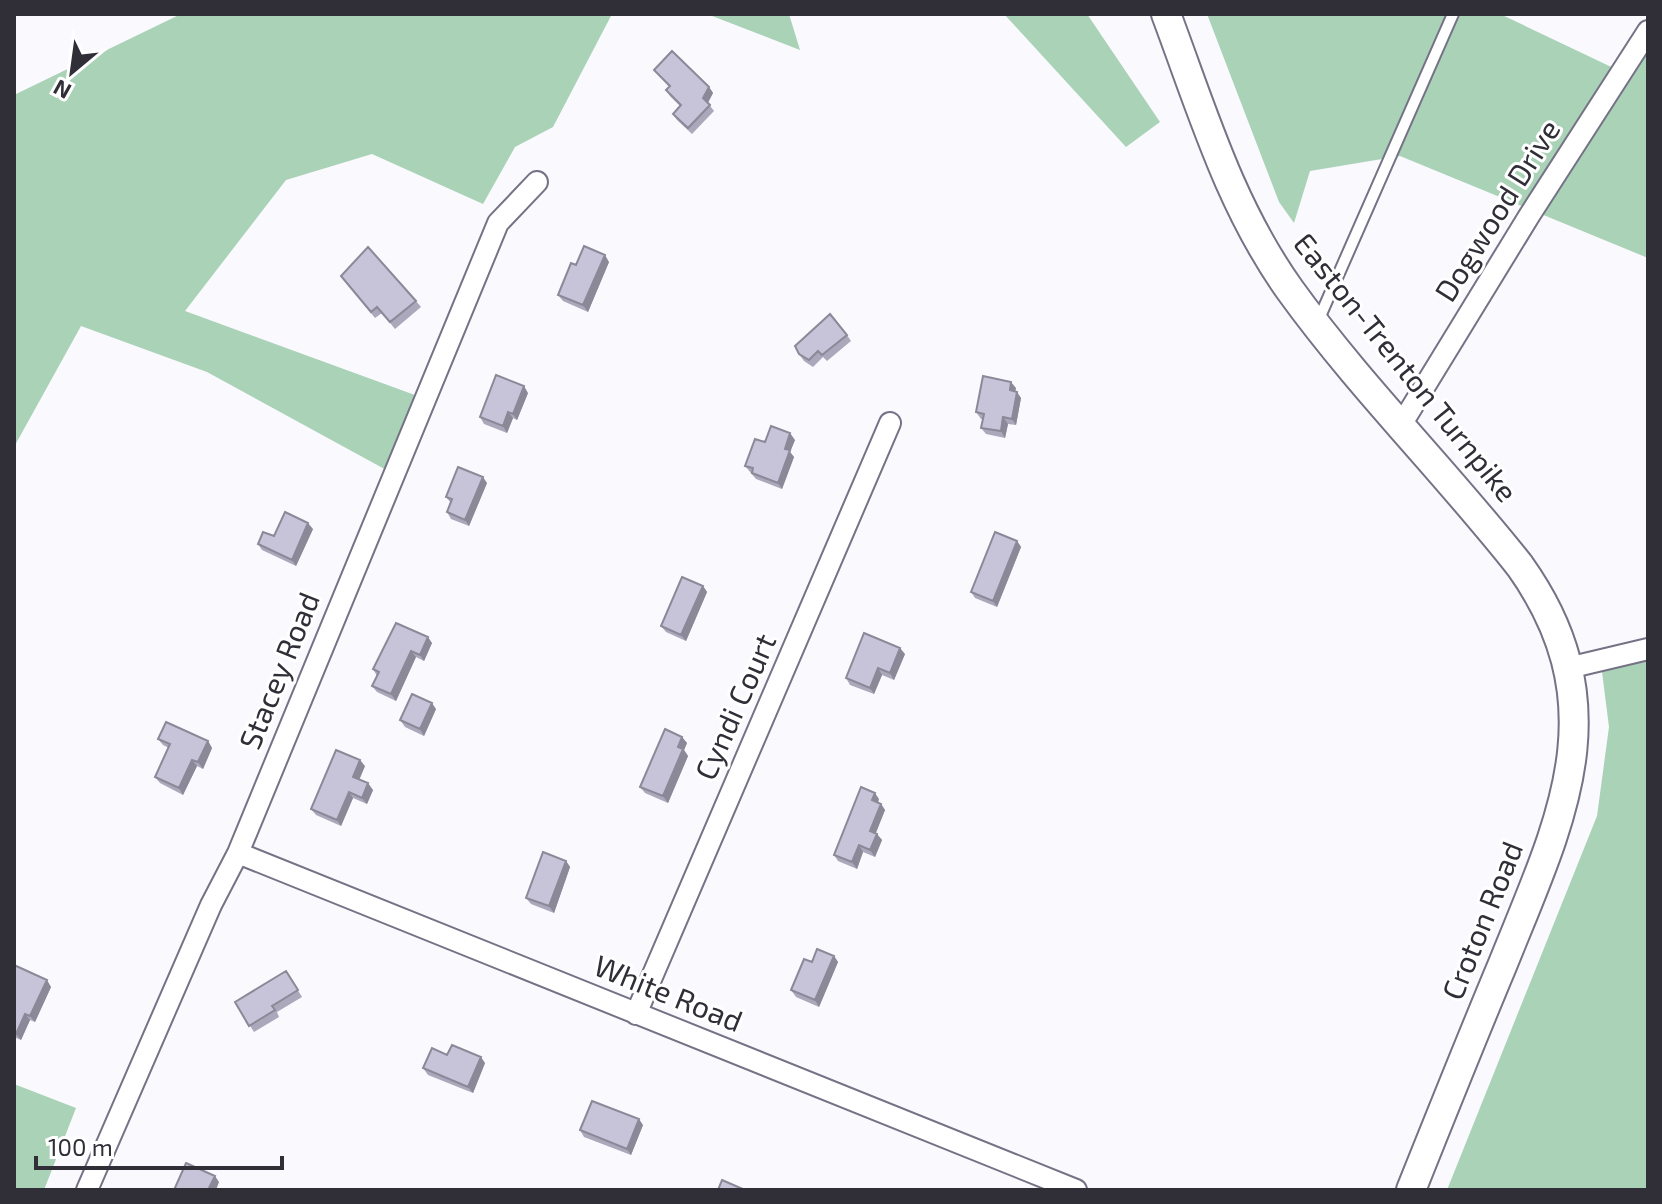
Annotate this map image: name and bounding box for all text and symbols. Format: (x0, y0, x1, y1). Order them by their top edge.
north arrow (32, 32, 112, 112)
text: N (49, 75, 75, 106)
street label: Dogwood Drive (1426, 112, 1567, 307)
street label: Easton-Trenton Turnpike (1287, 225, 1526, 508)
street label: Stacey Road (230, 587, 326, 754)
street label: Cyndi Court (686, 628, 782, 785)
street label: Croton Road (1433, 836, 1529, 1005)
street label: White Road (589, 946, 748, 1038)
scale bar (36, 1120, 282, 1170)
text: 100 m (48, 1132, 113, 1161)

